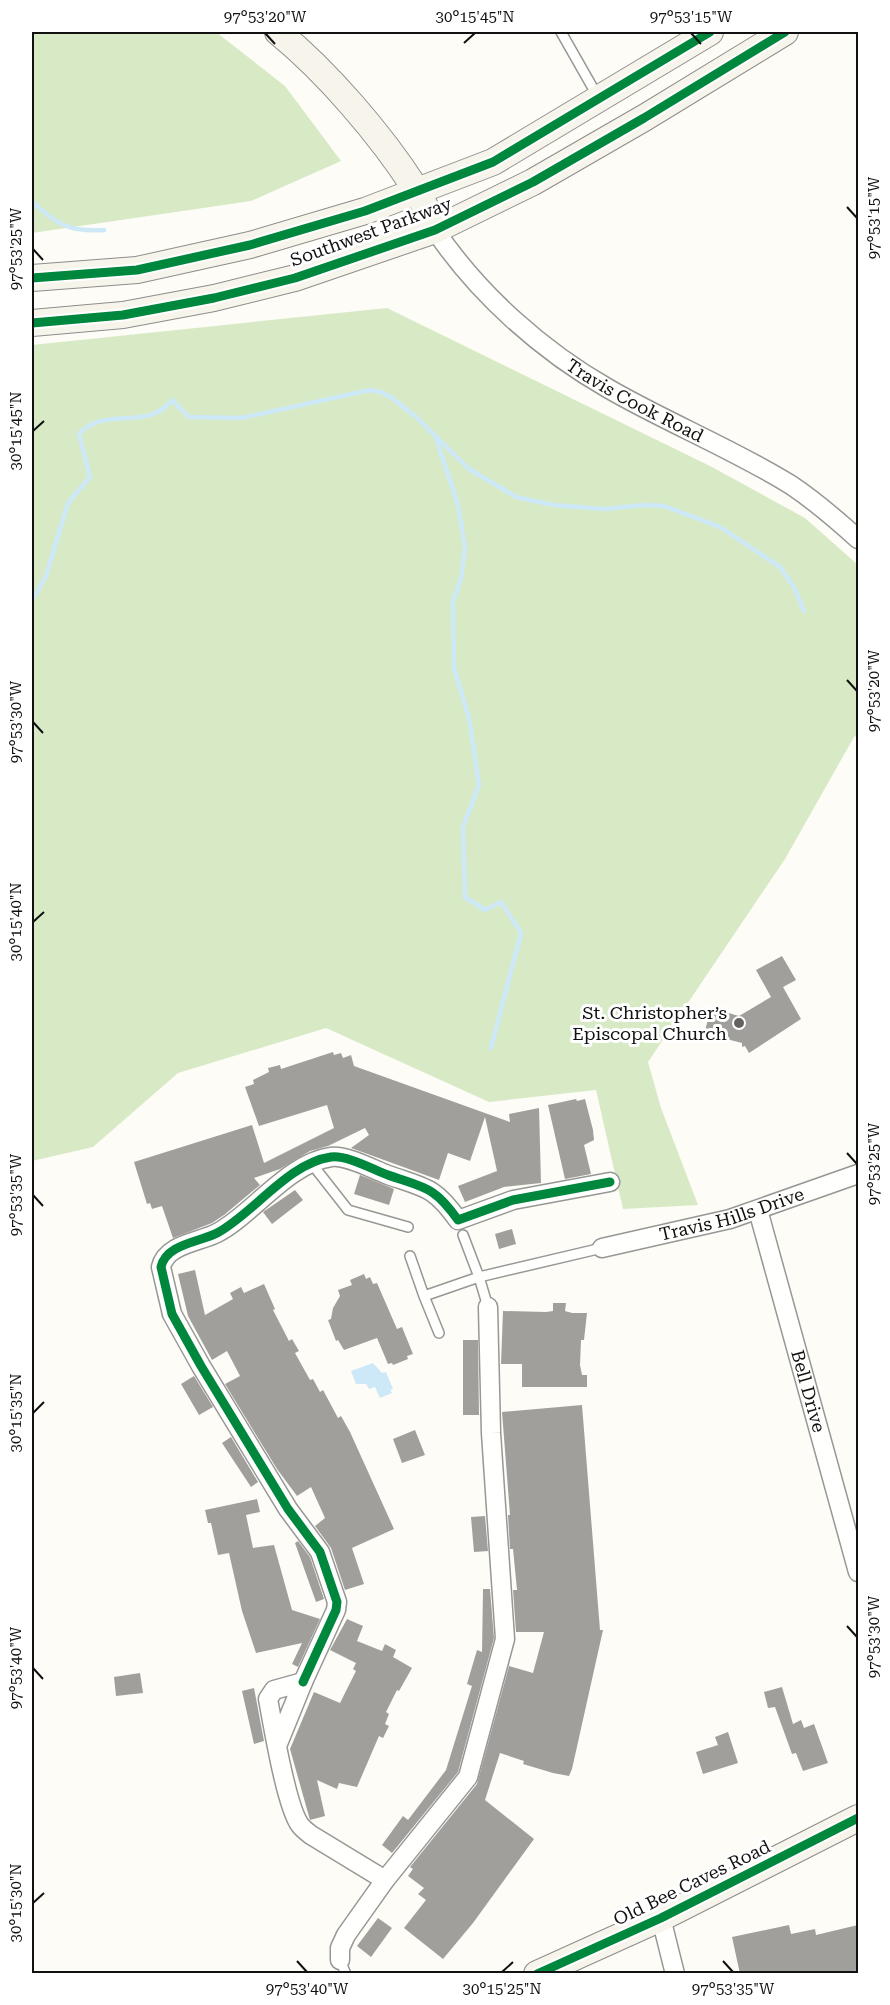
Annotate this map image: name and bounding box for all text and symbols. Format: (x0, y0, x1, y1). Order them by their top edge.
text: 97°53'20"W (224, 8, 307, 26)
text: 30°15'45"N (435, 8, 515, 26)
text: 97°53'15"W (650, 8, 733, 26)
text: 97°53'15"W (865, 176, 883, 259)
street label: Southwest Parkway (287, 192, 455, 271)
text: 97°53'25"W (7, 207, 25, 290)
street label: Travis Cook Road (563, 354, 707, 446)
text: 30°15'45"N (7, 391, 25, 471)
text: 97°53'20"W (865, 649, 883, 732)
text: 97°53'30"W (7, 680, 25, 763)
text: 30°15'40"N (7, 882, 25, 962)
place label: St. Christopher’s Episcopal Church (572, 1002, 727, 1044)
marker: St. Christopher’s Episcopal Church (732, 1016, 746, 1030)
text: 97°53'25"W (865, 1122, 883, 1205)
text: 97°53'35"W (7, 1153, 25, 1236)
street label: Travis Hills Drive (657, 1183, 807, 1245)
street label: Bell Drive (787, 1348, 830, 1435)
text: 30°15'35"N (7, 1373, 25, 1453)
text: 97°53'30"W (865, 1595, 883, 1678)
text: 97°53'40"W (7, 1626, 25, 1709)
street label: Old Bee Caves Road (610, 1835, 774, 1930)
text: 30°15'30"N (7, 1863, 25, 1943)
text: 97°53'40"W (266, 1980, 349, 1998)
text: 30°15'25"N (462, 1980, 542, 1998)
text: 97°53'35"W (692, 1980, 775, 1998)

